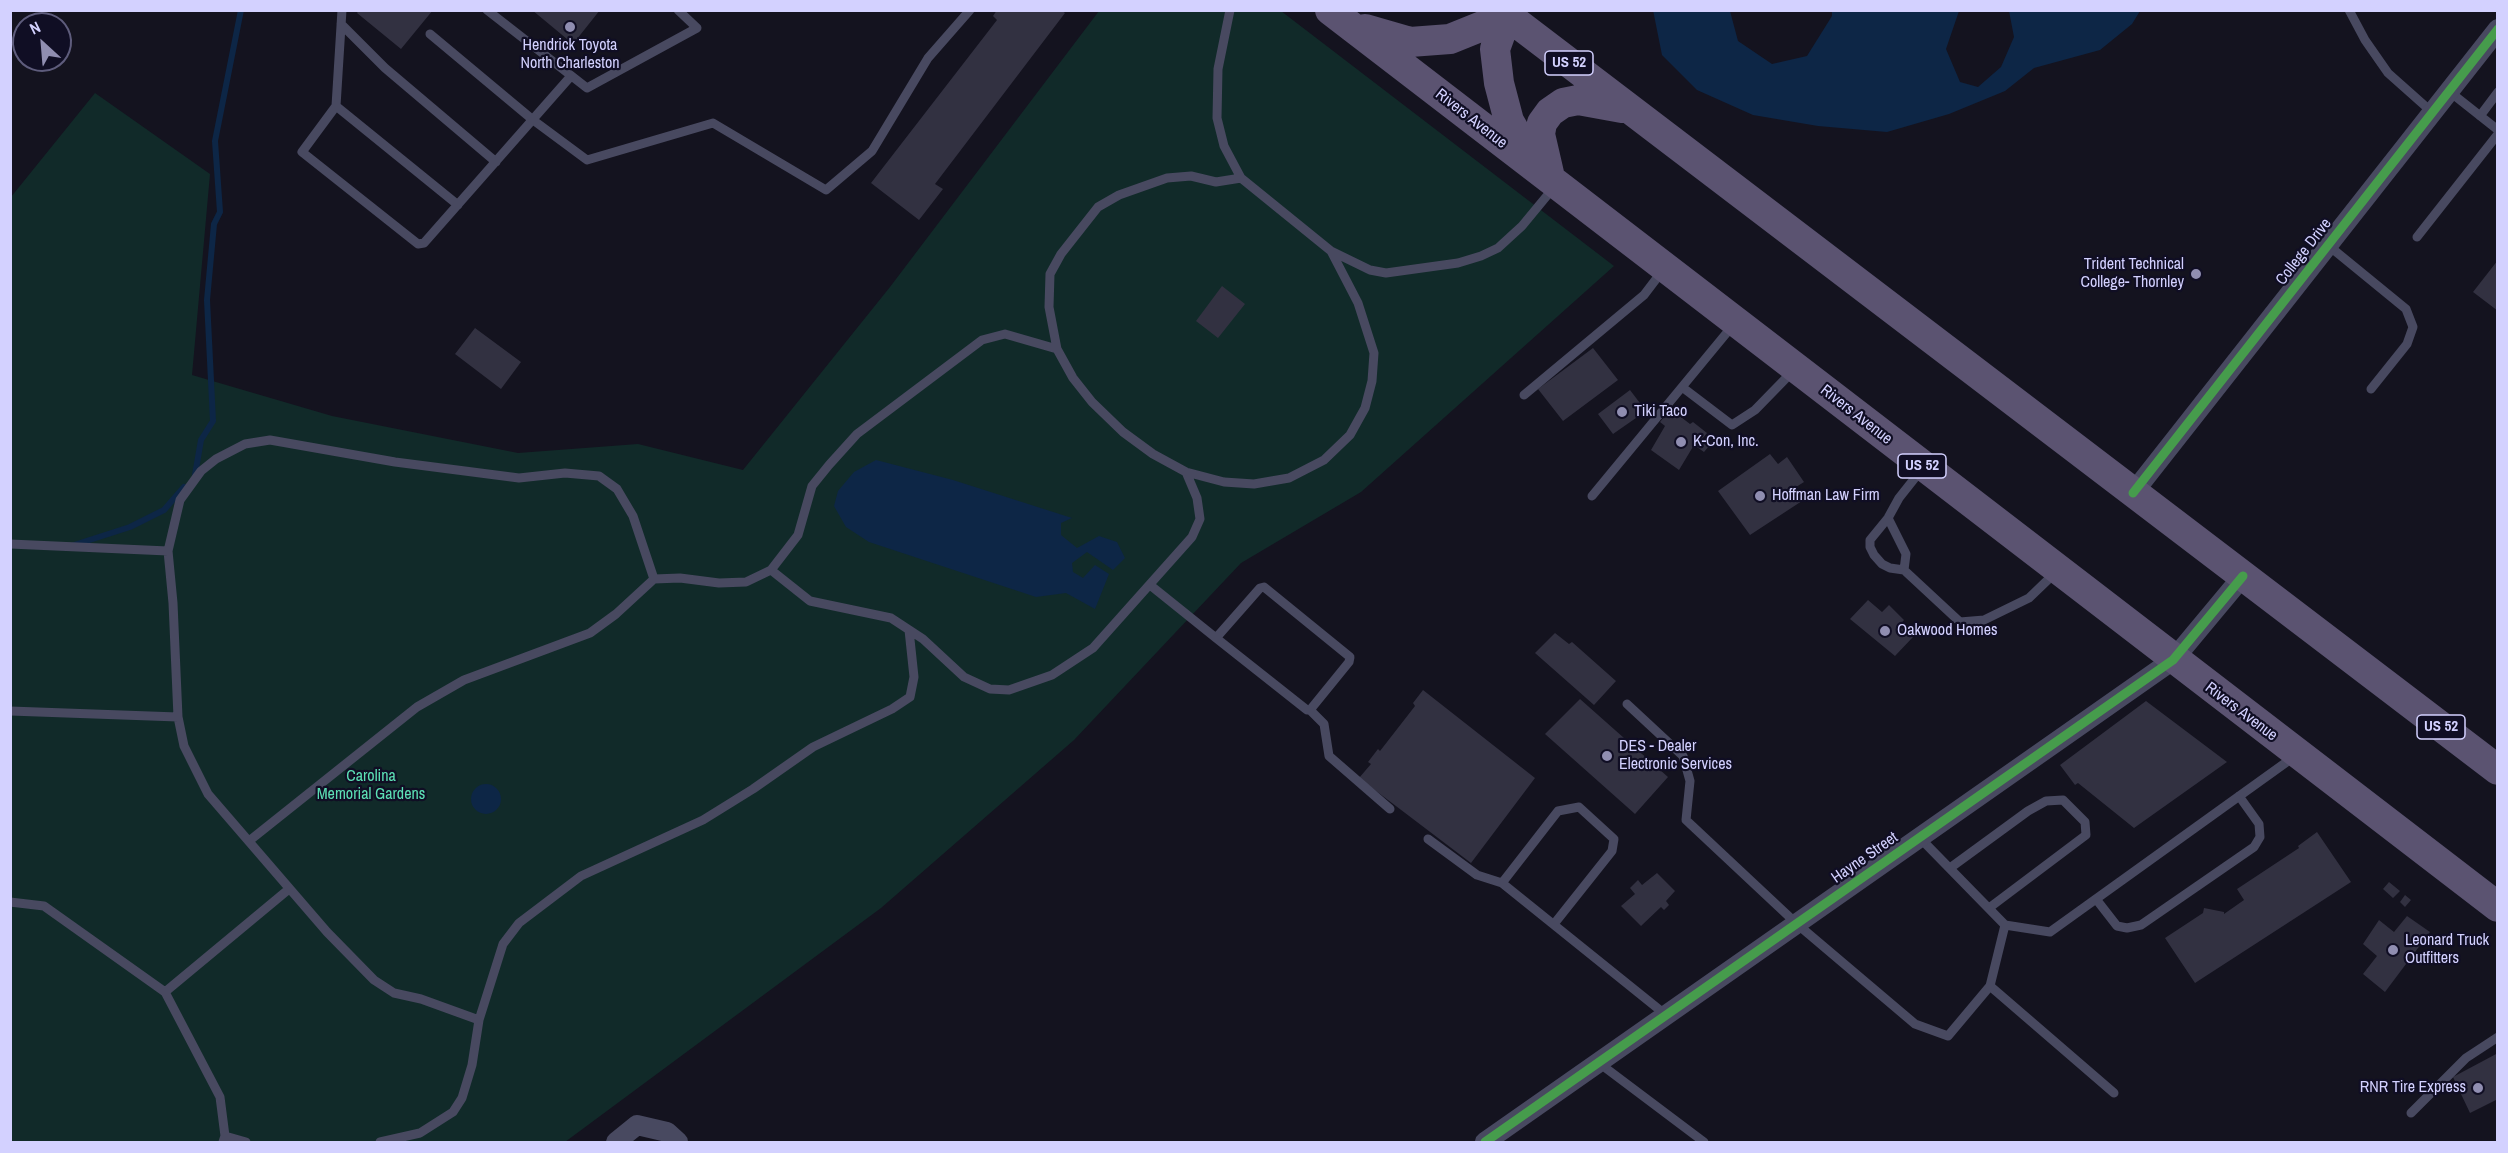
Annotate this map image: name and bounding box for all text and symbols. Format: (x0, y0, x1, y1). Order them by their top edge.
north arrow (12, 12, 72, 72)
text: N (26, 16, 44, 40)
marker: Hendrick Toyota North Charleston (563, 20, 577, 34)
place label: Hendrick Toyota North Charleston (520, 36, 620, 74)
road number: US 52 (1545, 51, 1593, 75)
street label: Rivers Avenue (1431, 85, 1511, 153)
street label: College Drive (2272, 215, 2336, 289)
place label: Trident Technical College- Thornley (2080, 255, 2184, 293)
marker: Trident Technical College- Thornley (2189, 267, 2203, 281)
street label: Rivers Avenue (1816, 381, 1896, 449)
place label: Tiki Taco (1634, 402, 1687, 422)
marker: Tiki Taco (1615, 405, 1629, 419)
place label: K-Con, Inc. (1693, 432, 1759, 452)
marker: K-Con, Inc. (1674, 435, 1688, 449)
road number: US 52 (1898, 454, 1946, 478)
place label: Hoffman Law Firm (1772, 486, 1880, 506)
marker: Hoffman Law Firm (1753, 489, 1767, 503)
place label: Oakwood Homes (1897, 621, 1998, 641)
marker: Oakwood Homes (1878, 624, 1892, 638)
street label: Rivers Avenue (2201, 679, 2281, 745)
road number: US 52 (2417, 715, 2465, 739)
place label: DES - Dealer Electronic Services (1619, 737, 1732, 775)
marker: DES - Dealer Electronic Services (1600, 749, 1614, 763)
park label: Carolina Memorial Gardens (317, 767, 425, 805)
street label: Hayne Street (1828, 828, 1902, 888)
place label: Leonard Truck Outfitters (2405, 931, 2489, 969)
marker: Leonard Truck Outfitters (2386, 943, 2400, 957)
place label: RNR Tire Express (2360, 1078, 2466, 1098)
marker: RNR Tire Express (2471, 1081, 2485, 1095)

